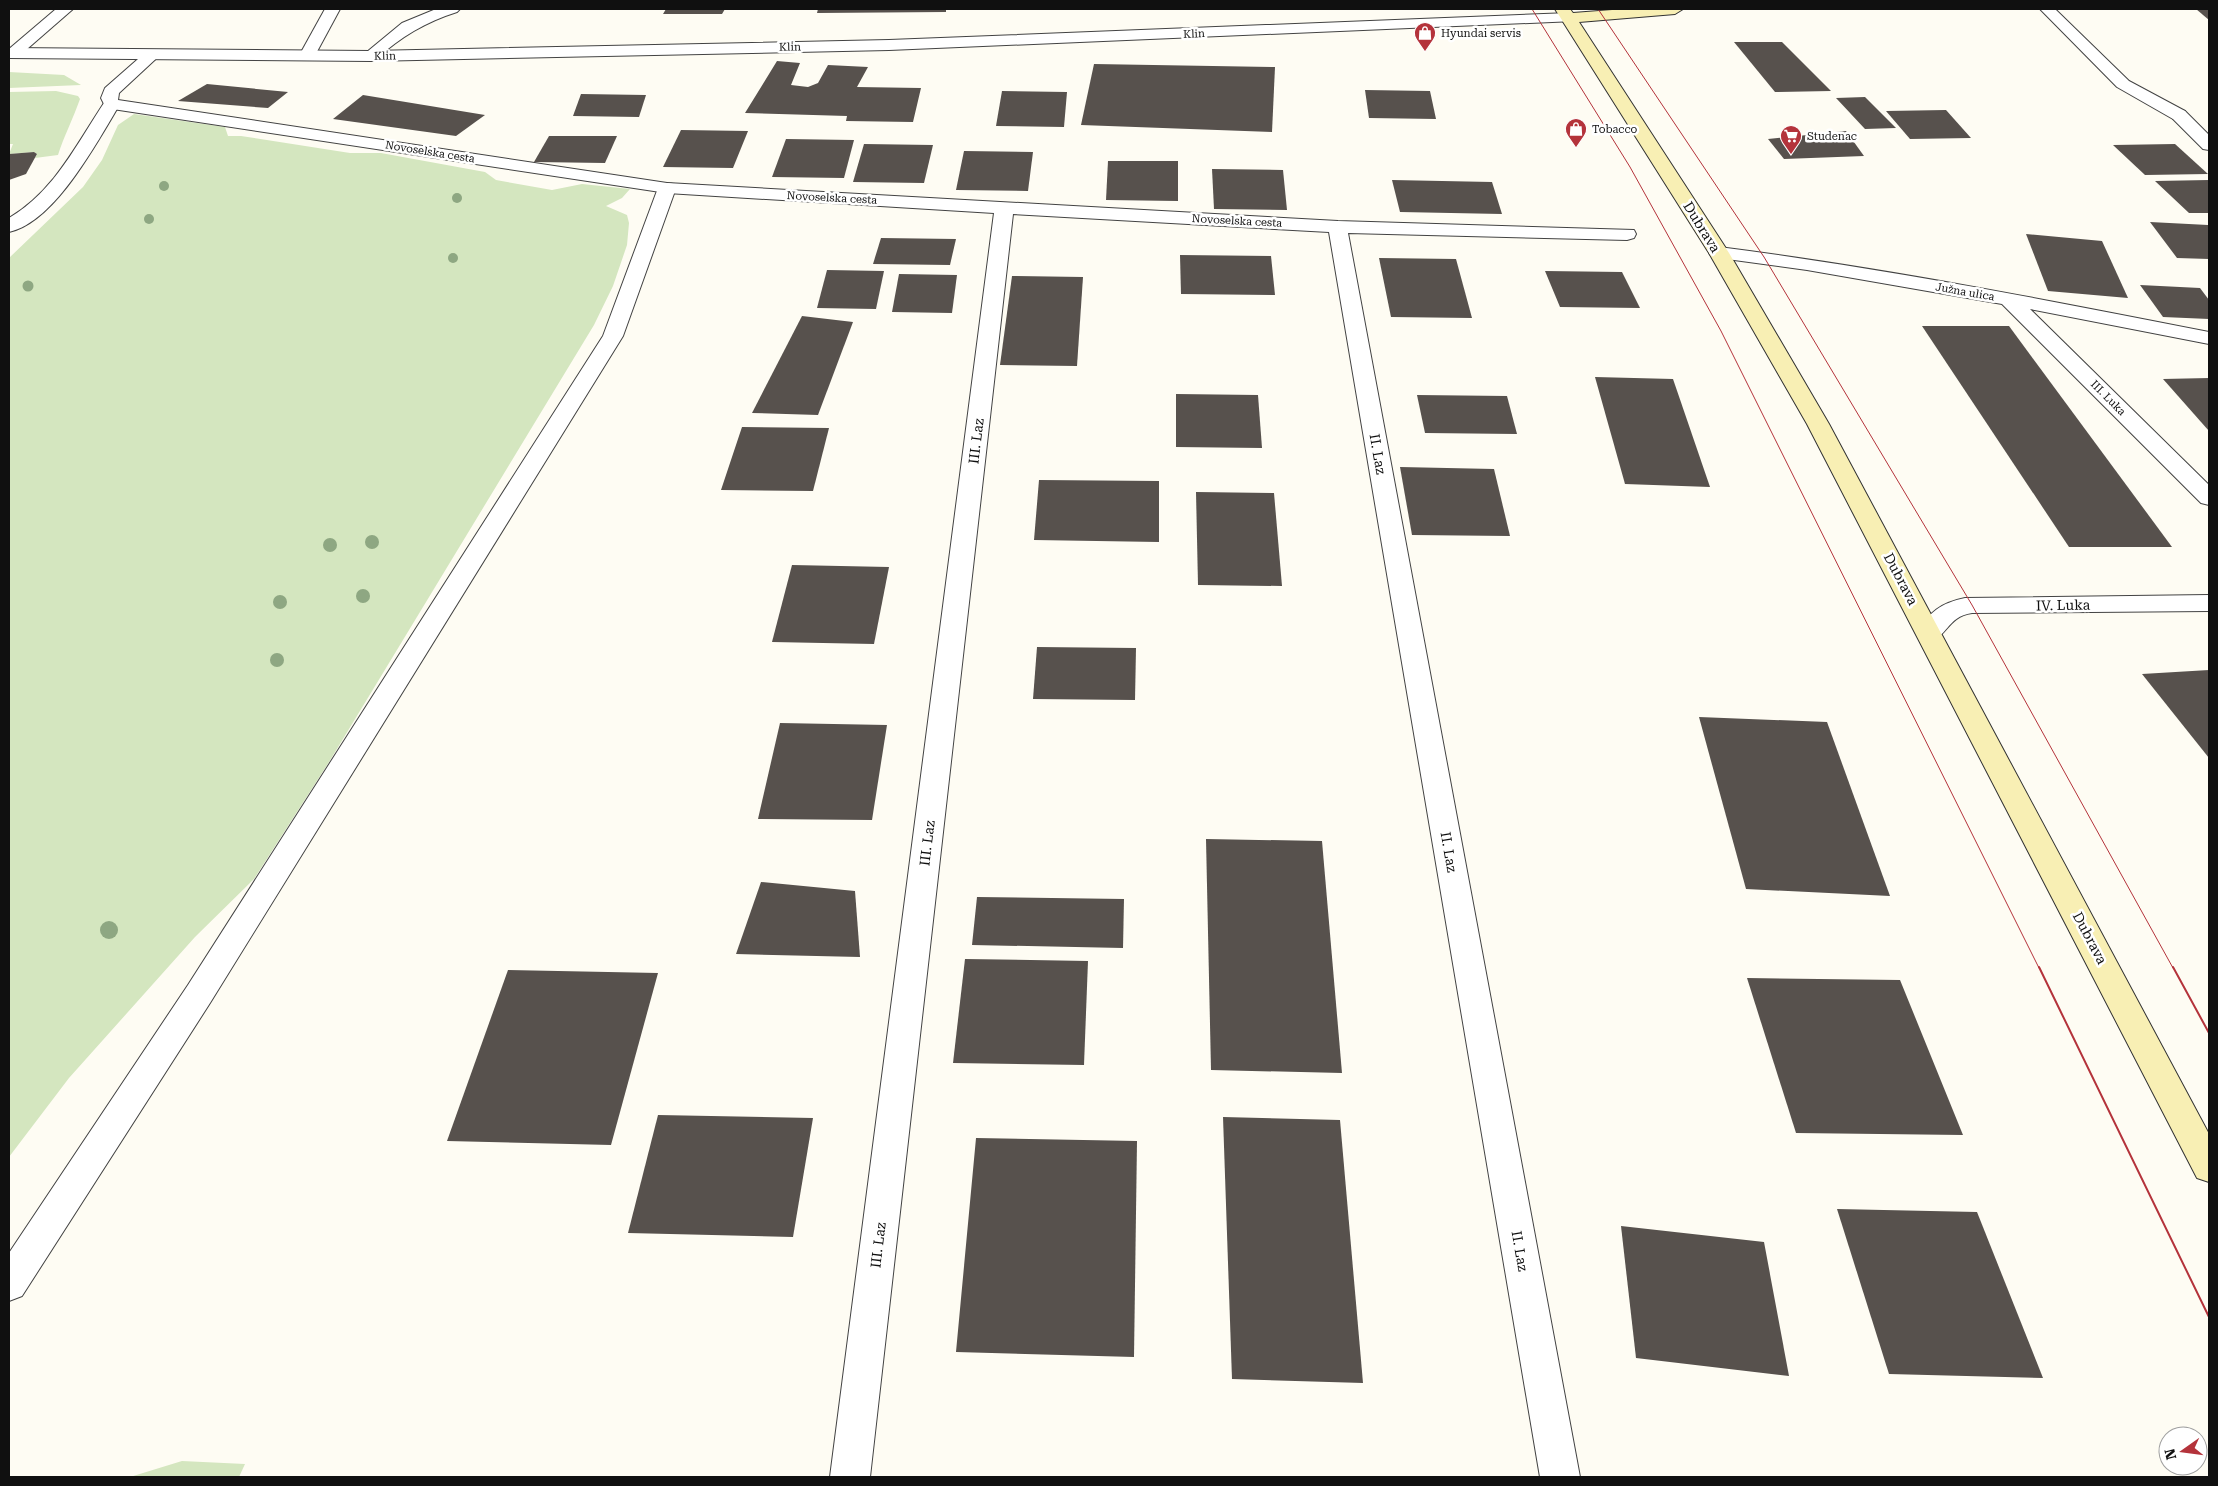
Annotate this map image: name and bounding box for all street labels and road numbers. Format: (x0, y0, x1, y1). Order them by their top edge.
street label: Klin (1183, 27, 1205, 41)
street label: Klin (779, 40, 801, 54)
street label: Klin (374, 49, 396, 63)
street label: Novoselska cesta (384, 138, 476, 166)
street label: Novoselska cesta (786, 189, 878, 207)
street label: Dubrava (1680, 199, 1724, 256)
street label: Novoselska cesta (1191, 212, 1283, 230)
street label: Južna ulica (1934, 280, 1996, 304)
street label: III. Luka (2088, 378, 2128, 418)
street label: III. Laz (965, 417, 987, 465)
street label: II. Laz (1367, 433, 1389, 476)
street label: Dubrava (1881, 550, 1922, 608)
street label: IV. Luka (2036, 597, 2091, 613)
street label: III. Laz (916, 819, 938, 867)
street label: II. Laz (1438, 831, 1460, 874)
street label: Dubrava (2070, 909, 2111, 967)
street label: III. Laz (867, 1221, 889, 1269)
street label: II. Laz (1509, 1230, 1531, 1273)

